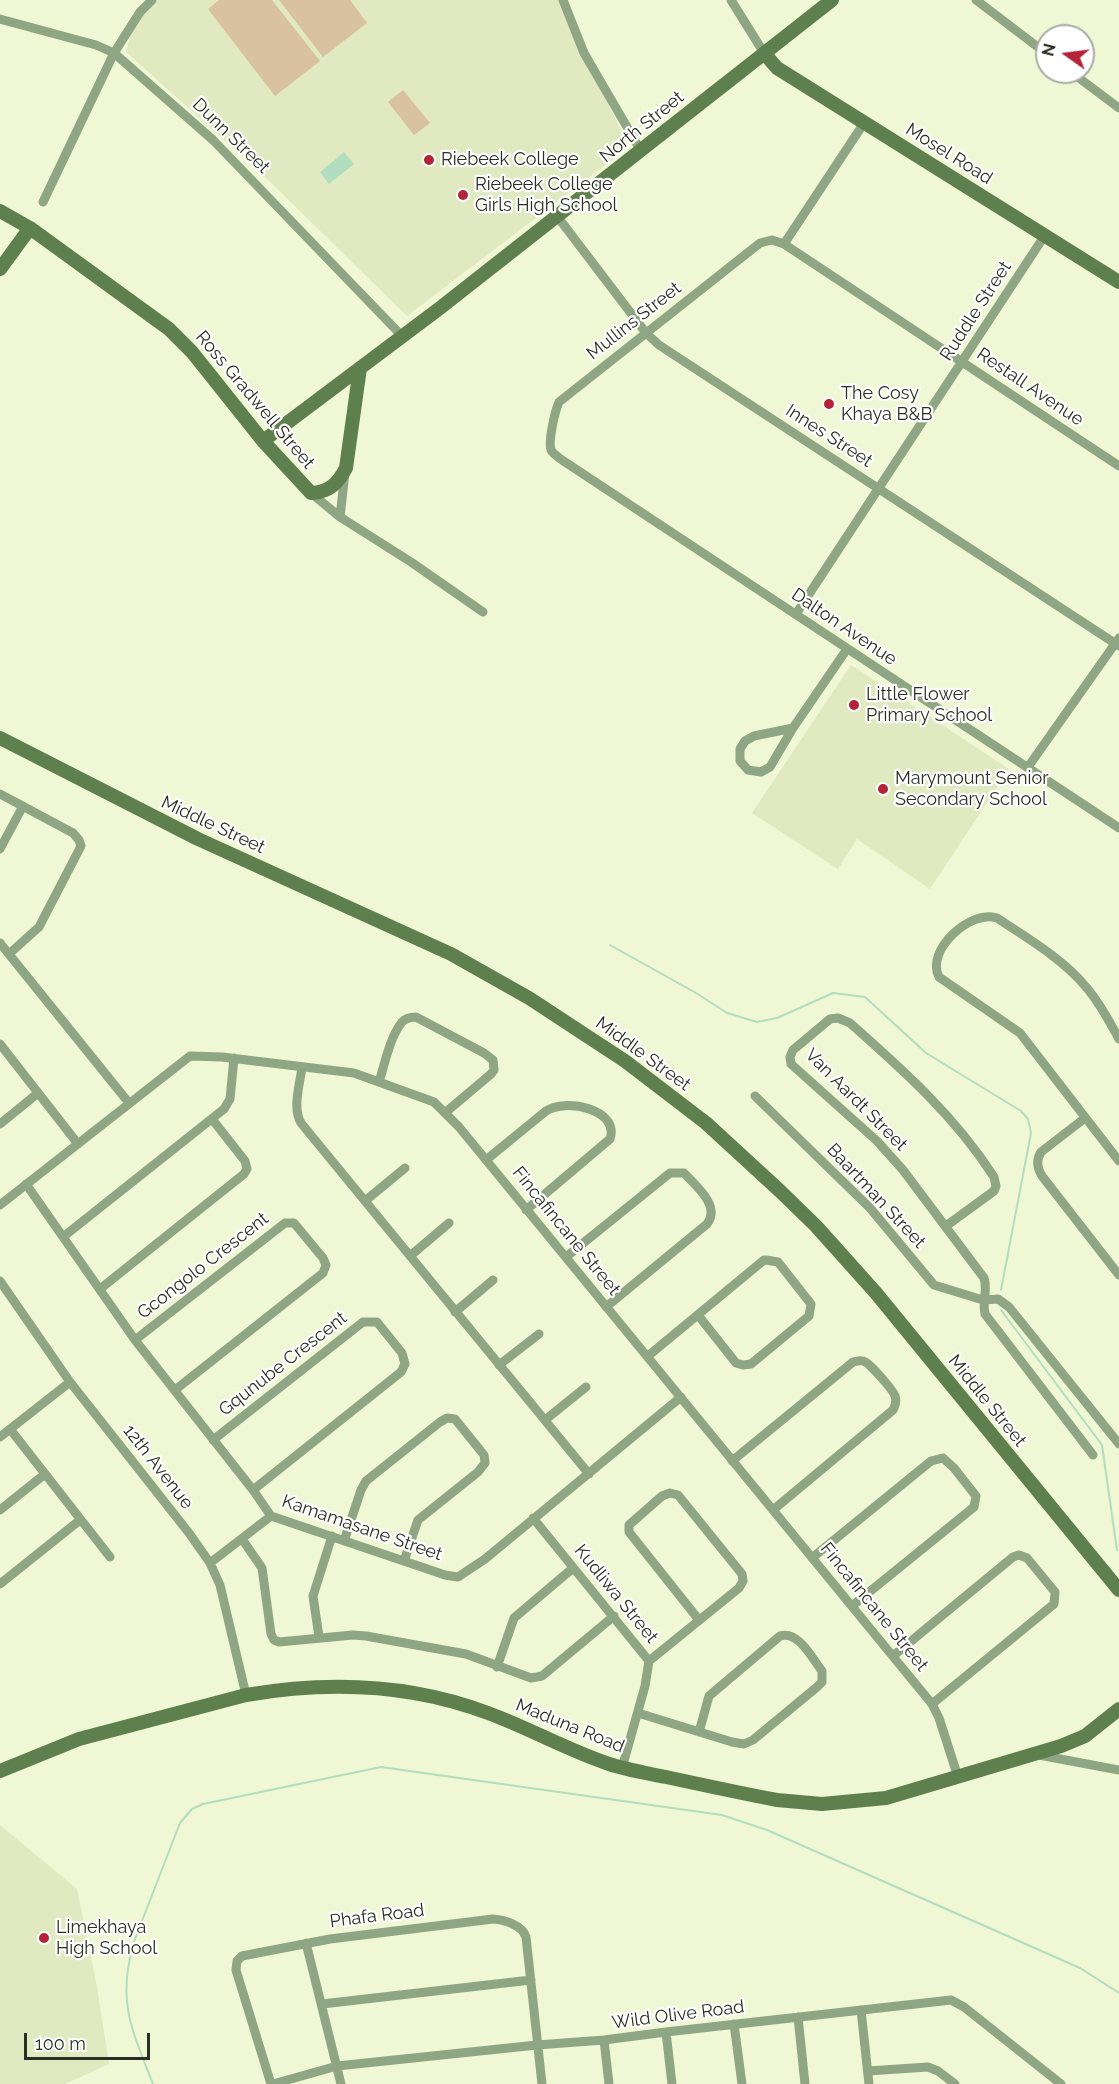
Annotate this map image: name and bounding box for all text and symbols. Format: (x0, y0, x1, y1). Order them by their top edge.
north arrow (1035, 24, 1095, 84)
text: N (1038, 42, 1060, 58)
street label: North Street (596, 87, 688, 167)
street label: Dunn Street (188, 94, 274, 178)
street label: Mosel Road (902, 119, 996, 189)
place label: Riebeek College (441, 149, 579, 171)
marker: Riebeek College (422, 153, 436, 167)
place label: Riebeek College Girls High School (475, 174, 617, 216)
marker: Riebeek College Girls High School (456, 188, 470, 202)
street label: Ruddle Street (936, 257, 1016, 365)
street label: Mullins Street (582, 277, 686, 365)
street label: Ross Gradwell Street (191, 327, 319, 473)
street label: Restall Avenue (973, 343, 1087, 431)
place label: The Cosy Khaya B&B (841, 383, 932, 426)
marker: The Cosy Khaya B&B (822, 397, 836, 411)
street label: Innes Street (782, 400, 876, 472)
street label: Dalton Avenue (787, 584, 901, 670)
place label: Little Flower Primary School (866, 684, 992, 726)
marker: Little Flower Primary School (847, 698, 861, 712)
place label: Marymount Senior Secondary School (895, 768, 1048, 810)
marker: Marymount Senior Secondary School (876, 782, 890, 796)
street label: Middle Street (158, 792, 268, 858)
street label: Middle Street (591, 1012, 695, 1096)
street label: Van Aardt Street (800, 1044, 912, 1156)
street label: Baartman Street (822, 1139, 930, 1253)
street label: Fincafincane Street (507, 1162, 625, 1300)
street label: Gcongolo Crescent (133, 1208, 273, 1324)
street label: Gqunube Crescent (215, 1307, 351, 1421)
street label: Middle Street (943, 1351, 1031, 1451)
street label: 12th Avenue (118, 1420, 198, 1514)
street label: Kamamasane Street (279, 1490, 445, 1566)
street label: Fincafincane Street (815, 1538, 933, 1676)
street label: Kudliwa Street (570, 1540, 662, 1648)
street label: Maduna Road (512, 1694, 628, 1758)
street label: Phafa Road (329, 1899, 425, 1933)
place label: Limekhaya High School (56, 1917, 157, 1960)
marker: Limekhaya High School (37, 1931, 51, 1945)
street label: Wild Olive Road (610, 1996, 746, 2034)
scale bar (27, 2021, 153, 2059)
text: 100 m (35, 2033, 86, 2054)

